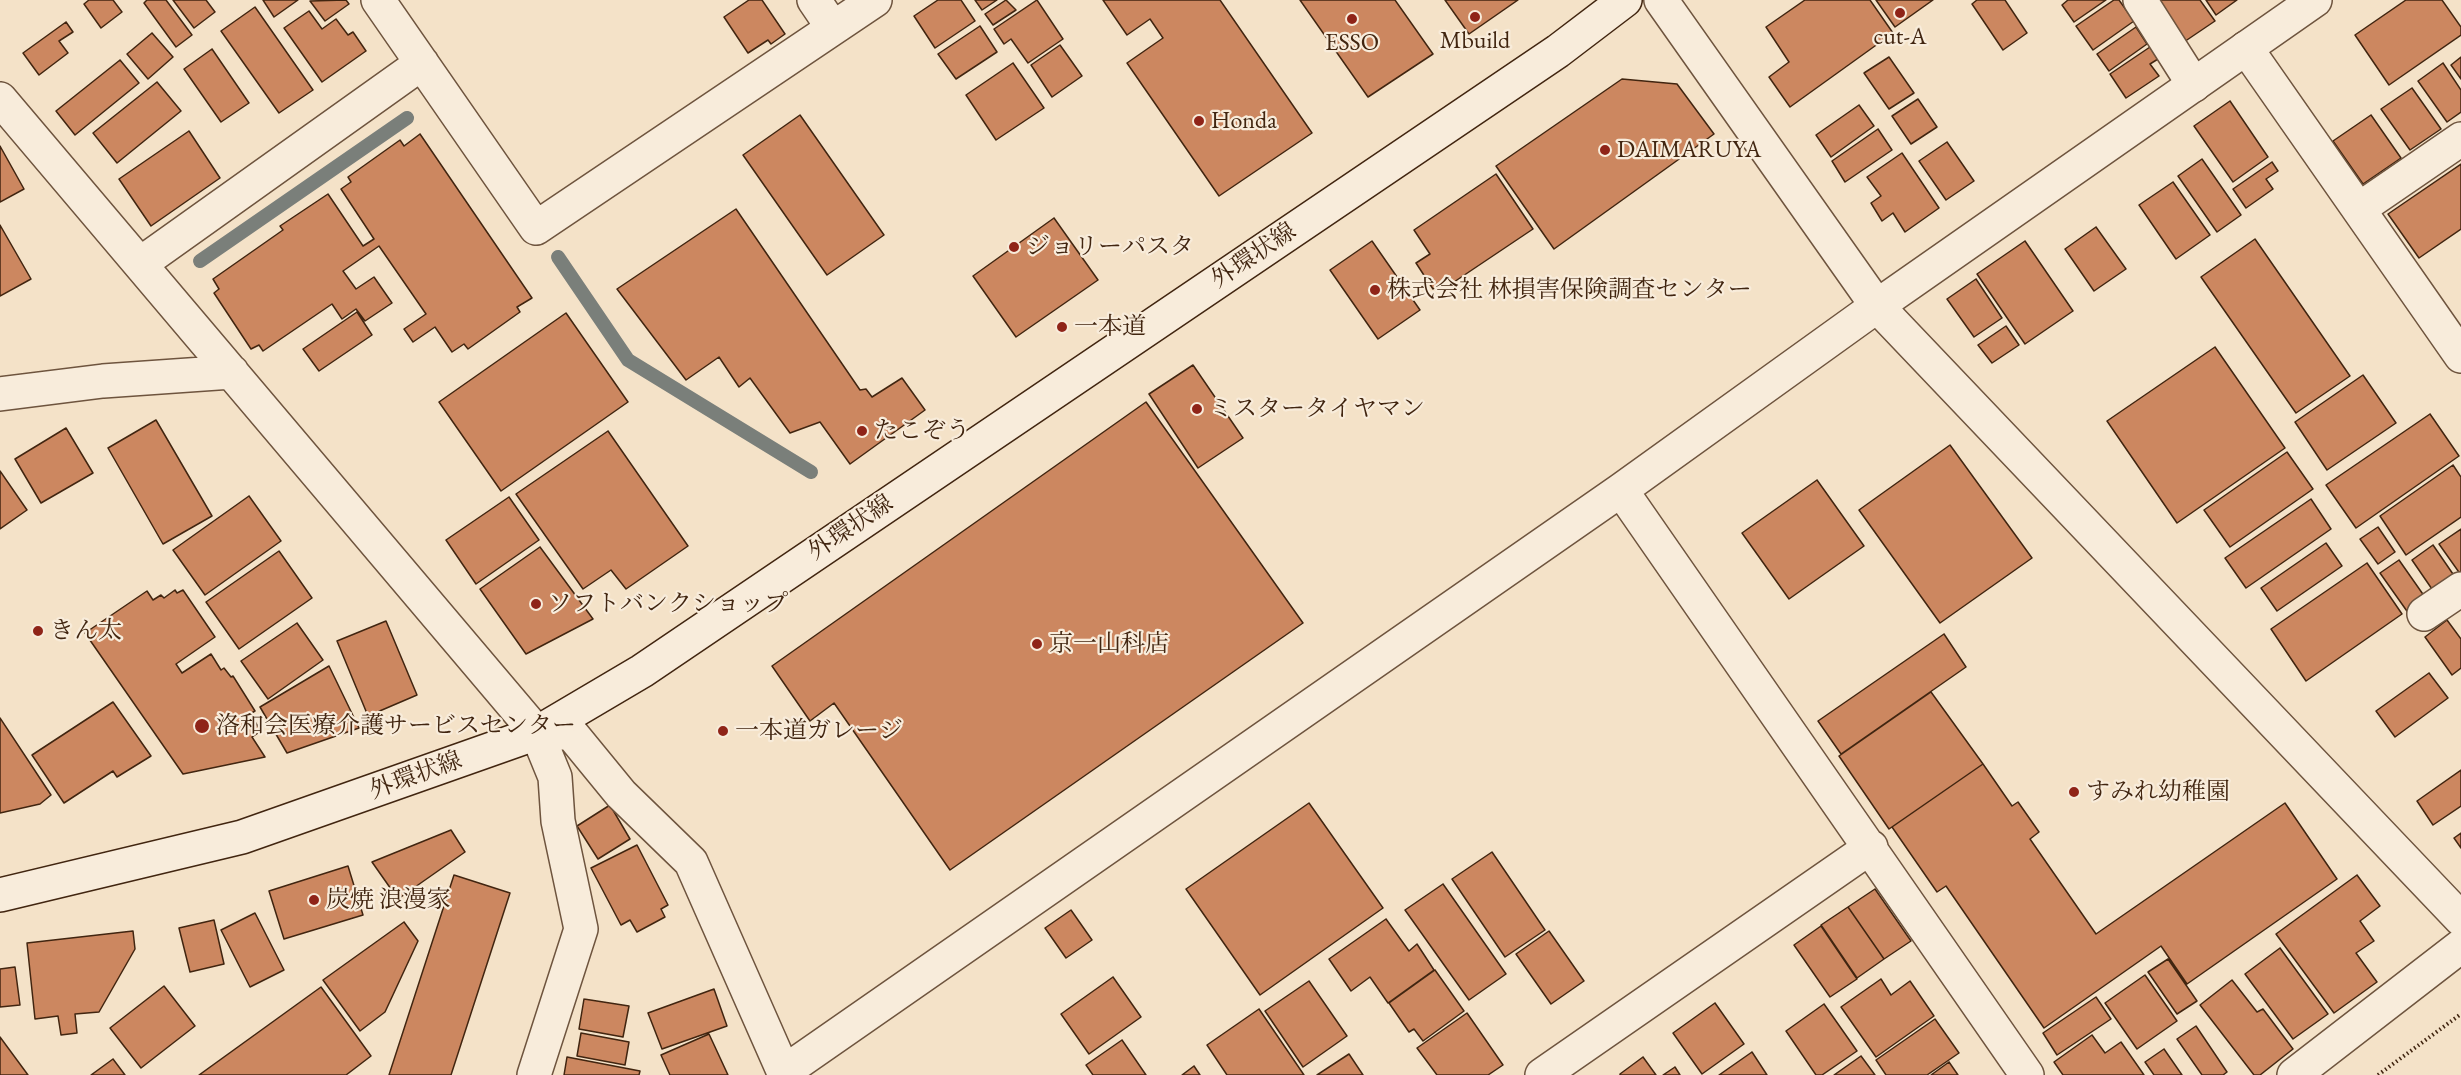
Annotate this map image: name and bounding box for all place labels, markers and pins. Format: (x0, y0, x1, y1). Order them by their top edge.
marker: cut-A (1893, 6, 1907, 20)
marker: Mbuild (1468, 10, 1482, 24)
marker: ESSO (1345, 12, 1359, 26)
place label: cut-A (1873, 23, 1927, 51)
place label: Mbuild (1440, 27, 1510, 55)
place label: ESSO (1325, 29, 1379, 57)
place label: Honda (1211, 107, 1277, 135)
marker: Honda (1192, 114, 1206, 128)
place label: DAIMARUYA (1617, 136, 1761, 164)
marker: DAIMARUYA (1598, 143, 1612, 157)
place label: ジョリーパスタ (1026, 233, 1194, 261)
marker: ジョリーパスタ (1007, 240, 1021, 254)
place label: 株式会社 林損害保険調査センター (1387, 276, 1752, 304)
marker: 株式会社 林損害保険調査センター (1368, 283, 1382, 297)
place label: 一本道 (1074, 313, 1146, 341)
marker: 一本道 (1055, 320, 1069, 334)
place label: ミスタータイヤマン (1209, 395, 1425, 423)
marker: ミスタータイヤマン (1190, 402, 1204, 416)
place label: たこぞう (874, 417, 970, 445)
marker: たこぞう (855, 424, 869, 438)
place label: ソフトバンクショップ (548, 590, 788, 618)
marker: ソフトバンクショップ (529, 597, 543, 611)
place label: きん太 (50, 617, 122, 645)
marker: きん太 (31, 624, 45, 638)
place label: 京一山科店 (1049, 630, 1169, 658)
marker: 京一山科店 (1030, 637, 1044, 651)
place label: 洛和会医療介護サービスセンター (216, 712, 576, 740)
marker: 洛和会医療介護サービスセンター (193, 717, 211, 735)
place label: 一本道ガレージ (735, 717, 903, 745)
marker: 一本道ガレージ (716, 724, 730, 738)
place label: すみれ幼稚園 (2086, 778, 2230, 806)
marker: すみれ幼稚園 (2067, 785, 2081, 799)
place label: 炭焼 浪漫家 (326, 886, 451, 914)
marker: 炭焼 浪漫家 (307, 893, 321, 907)

